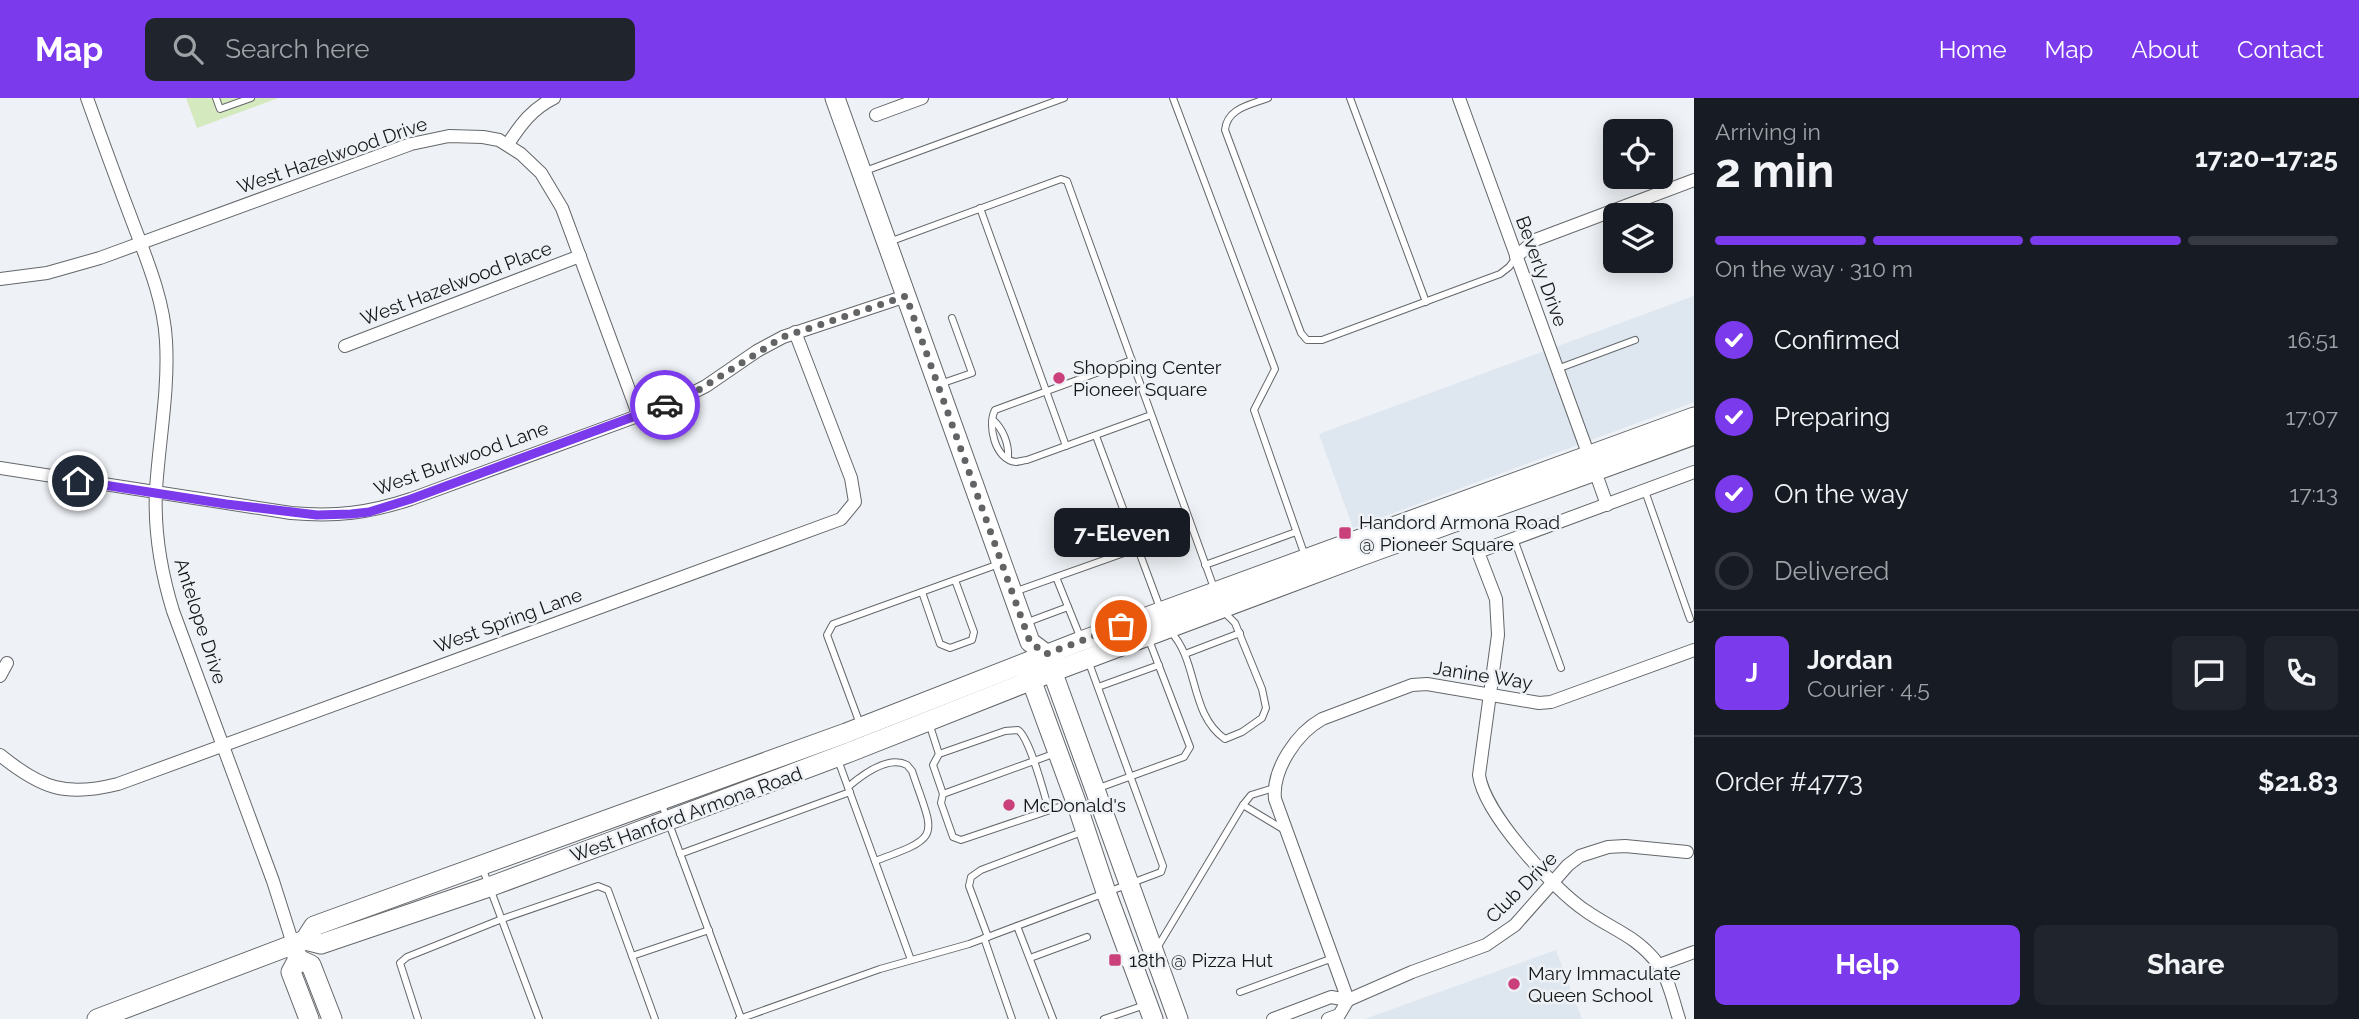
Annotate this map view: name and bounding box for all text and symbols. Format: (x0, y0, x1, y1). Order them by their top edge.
search box (145, 18, 635, 81)
text: Map (35, 30, 103, 69)
icon: search (169, 30, 207, 68)
text: Search here (225, 34, 370, 64)
text: Home (1939, 35, 2007, 64)
text: Map (2045, 35, 2093, 64)
text: About (2131, 35, 2199, 64)
text: Contact (2237, 35, 2324, 64)
street label: West Hazelwood Drive (234, 112, 430, 198)
text: Arriving in (1715, 118, 1821, 145)
map controls (1603, 119, 1673, 273)
button: locate (1603, 119, 1673, 189)
text: 17:20–17:25 (2195, 143, 2338, 173)
text: 2 min (1715, 144, 1834, 198)
button: layers (1603, 203, 1673, 273)
street label: Beverly Drive (1512, 213, 1572, 329)
street label: West Hazelwood Place (357, 236, 555, 330)
text: On the way · 310 m (1715, 255, 1913, 282)
icon: check (1715, 321, 1753, 359)
text: Confirmed (1774, 325, 1900, 355)
text: 16:51 (2288, 326, 2338, 353)
place label: Shopping Center Pioneer Square (1073, 356, 1222, 400)
courier (630, 370, 700, 440)
marker: Shopping Center Pioneer Square (1051, 370, 1067, 386)
icon: car (646, 386, 684, 424)
icon: check (1715, 398, 1753, 436)
text: Preparing (1774, 402, 1890, 432)
text: 17:07 (2285, 403, 2338, 430)
street label: West Burlwood Lane (371, 416, 551, 500)
pin (48, 451, 108, 511)
icon: home (59, 462, 97, 500)
icon: check (1715, 475, 1753, 513)
text: On the way (1774, 479, 1909, 509)
text: 17:13 (2290, 480, 2338, 507)
callout: 7-Eleven (1053, 507, 1189, 556)
place label: Handord Armona Road @ Pioneer Square (1359, 511, 1560, 555)
text: 7-Eleven (1074, 519, 1170, 546)
marker: Handord Armona Road @ Pioneer Square (1337, 525, 1353, 541)
street label: Antelope Drive (170, 555, 232, 687)
text: Delivered (1774, 556, 1889, 586)
street label: West Spring Lane (431, 583, 585, 657)
pin (1091, 596, 1151, 656)
icon: bag (1102, 607, 1140, 645)
button: chat (2172, 636, 2246, 710)
button: phone (2264, 636, 2338, 710)
text: Jordan (1807, 645, 1893, 675)
street label: Janine Way (1432, 656, 1534, 694)
text: J (1746, 658, 1758, 688)
text: Courier · 4.5 (1807, 675, 1930, 702)
street label: West Hanford Armona Road (567, 762, 805, 866)
text: Order #4773 (1715, 767, 1863, 797)
text: $21.83 (2258, 767, 2338, 797)
place label: McDonald's (1023, 794, 1126, 816)
marker: McDonald's (1001, 797, 1017, 813)
street label: Club Drive (1481, 847, 1561, 927)
button: Help (1715, 925, 2020, 1005)
button: Share (2034, 925, 2338, 1005)
place label: 18th @ Pizza Hut (1129, 949, 1274, 971)
marker: 18th @ Pizza Hut (1107, 952, 1123, 968)
place label: Mary Immaculate Queen School (1528, 962, 1681, 1006)
marker: Mary Immaculate Queen School (1506, 976, 1522, 992)

